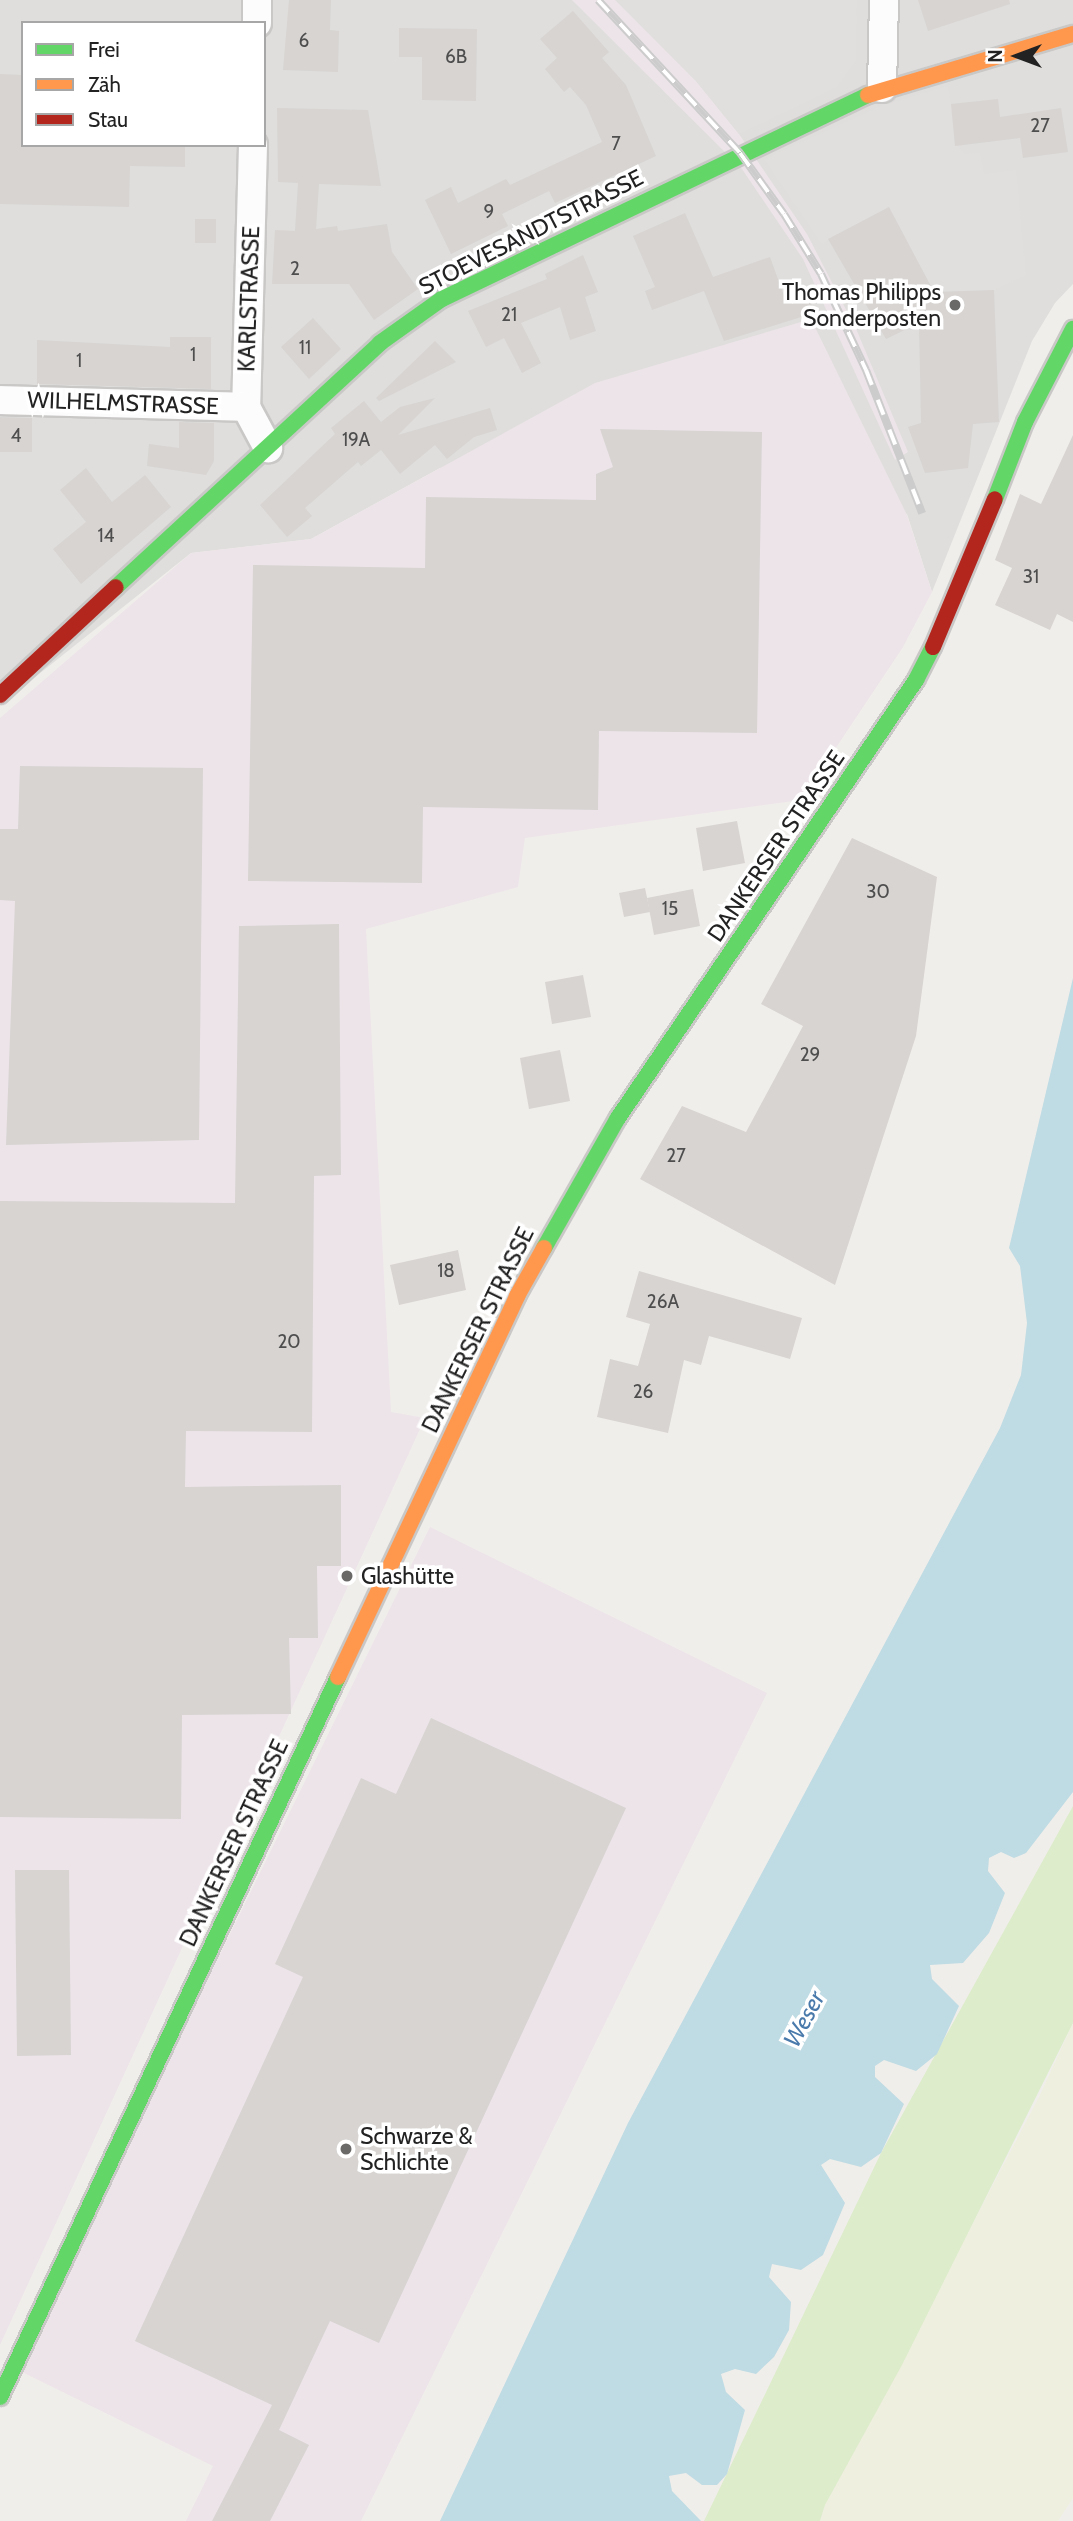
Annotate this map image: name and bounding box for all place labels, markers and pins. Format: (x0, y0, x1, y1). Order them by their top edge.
place label: Thomas Philipps Sonderposten (782, 278, 941, 332)
marker: Thomas Philipps Sonderposten (947, 297, 963, 313)
place label: Glashütte (361, 1562, 454, 1590)
marker: Glashütte (339, 1568, 355, 1584)
place label: Schwarze & Schlichte (360, 2122, 473, 2176)
marker: Schwarze & Schlichte (338, 2141, 354, 2157)

